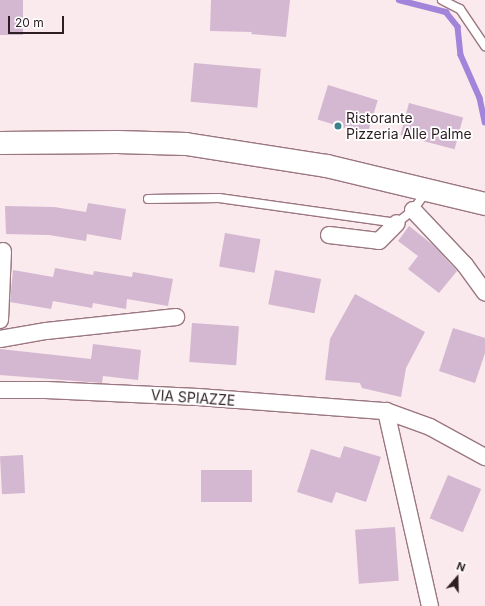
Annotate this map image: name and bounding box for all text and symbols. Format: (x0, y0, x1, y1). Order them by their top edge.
scale bar (10, 8, 66, 34)
text: 20 m (15, 15, 44, 30)
place label: Ristorante Pizzeria Alle Palme (346, 110, 472, 142)
marker: Ristorante Pizzeria Alle Palme (333, 121, 343, 131)
street label: VIA SPIAZZE (150, 387, 236, 409)
north arrow (437, 558, 477, 598)
text: N (455, 559, 467, 575)

